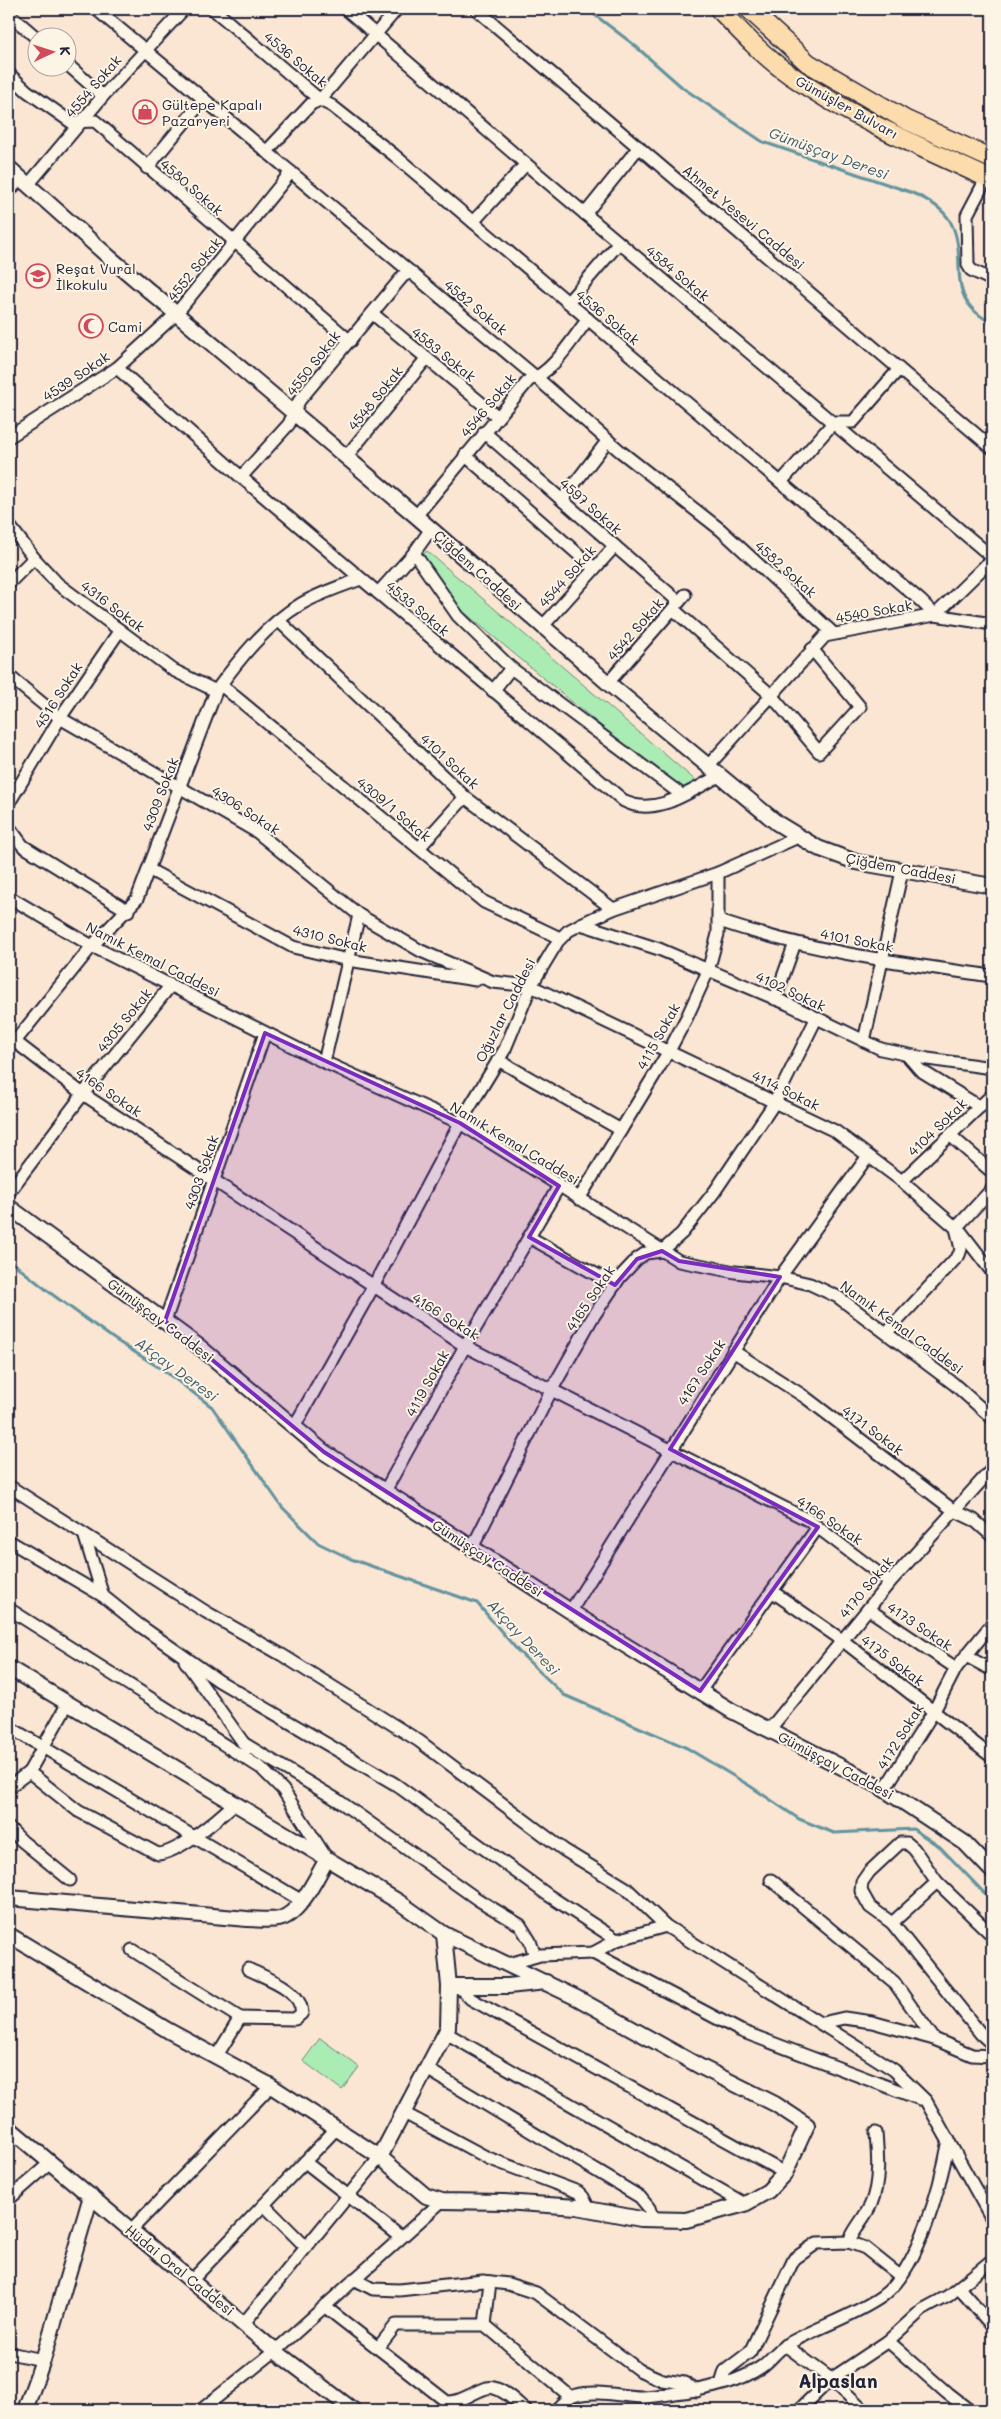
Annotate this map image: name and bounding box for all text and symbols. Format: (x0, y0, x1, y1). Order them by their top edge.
street label: 4536 Sokak (260, 27, 332, 91)
north arrow (28, 28, 78, 78)
text: K (56, 46, 75, 56)
street label: 4554 Sokak (61, 51, 125, 121)
street label: Gümüşler Bulvarı (792, 71, 902, 143)
place label: Gültepe Kapalı Pazaryeri (162, 95, 263, 130)
shop icon: Gültepe Kapalı Pazaryeri (132, 99, 158, 125)
water label: Gümüşçay Deresi (766, 122, 892, 184)
street label: 4580 Sokak (156, 154, 228, 220)
street label: Ahmet Yesevi Caddesi (679, 160, 809, 274)
street label: 4552 Sokak (163, 233, 225, 305)
street label: 4584 Sokak (642, 241, 714, 305)
place label: Reşat Vural İlkokulu (56, 259, 136, 294)
school or university icon: Reşat Vural İlkokulu (25, 263, 51, 289)
street label: 4582 Sokak (440, 275, 512, 339)
street label: 4536 Sokak (572, 285, 644, 349)
mosque icon: Cami (78, 313, 104, 339)
place label: Cami (108, 317, 142, 336)
street label: 4583 Sokak (408, 322, 480, 386)
street label: 4550 Sokak (282, 327, 344, 399)
street label: 4539 Sokak (39, 347, 113, 405)
street label: 4548 Sokak (343, 362, 407, 434)
street label: 4546 Sokak (456, 369, 520, 441)
street label: 4597 Sokak (556, 474, 626, 538)
street label: Çiğdem Caddesi (430, 526, 526, 614)
street label: 4582 Sokak (751, 536, 821, 602)
street label: 4544 Sokak (534, 541, 600, 611)
street label: 4316 Sokak (77, 576, 149, 636)
street label: 4533 Sokak (382, 576, 454, 640)
street label: 4542 Sokak (603, 594, 667, 664)
street label: 4540 Sokak (834, 595, 914, 627)
street label: 4516 Sokak (30, 658, 86, 732)
street label: 4101 Sokak (417, 729, 483, 793)
street label: 4309 Sokak (137, 754, 183, 834)
street label: 4309/1 Sokak (353, 772, 435, 846)
street label: 4306 Sokak (208, 781, 284, 839)
street label: Çiğdem Caddesi (844, 848, 958, 888)
street label: Namık Kemal Caddesi (83, 917, 223, 1001)
street label: 4310 Sokak (291, 920, 369, 956)
street label: 4101 Sokak (819, 924, 895, 956)
street label: Oğuzlar Caddesi (471, 955, 539, 1065)
street label: 4102 Sokak (753, 967, 829, 1015)
street label: 4305 Sokak (92, 984, 156, 1056)
street label: 4115 Sokak (632, 999, 684, 1073)
street label: 4166 Sokak (72, 1063, 146, 1121)
street label: 4114 Sokak (749, 1065, 823, 1115)
street label: 4104 Sokak (903, 1094, 971, 1160)
street label: Namık Kemal Caddesi (447, 1097, 583, 1189)
street label: 4303 Sokak (179, 1132, 223, 1212)
street label: 4165 Sokak (561, 1261, 619, 1335)
street label: Gümüşçay Caddesi (104, 1274, 218, 1366)
street label: Namık Kemal Caddesi (837, 1276, 967, 1378)
street label: 4166 Sokak (409, 1288, 483, 1344)
water label: Akçay Deresi (132, 1332, 223, 1406)
street label: 4167 Sokak (673, 1335, 729, 1409)
street label: 4119 Sokak (401, 1346, 453, 1420)
street label: 4171 Sokak (838, 1401, 908, 1459)
street label: 4166 Sokak (793, 1491, 867, 1549)
street label: Gümüşçay Caddesi (429, 1515, 547, 1601)
street label: 4170 Sokak (835, 1552, 897, 1622)
water label: Akçay Deresi (483, 1595, 565, 1680)
street label: 4173 Sokak (884, 1597, 956, 1655)
street label: 4175 Sokak (857, 1630, 929, 1690)
street label: 4172 Sokak (872, 1699, 928, 1773)
street label: Gümüşçay Caddesi (775, 1726, 897, 1804)
street label: Hüdai Oral Caddesi (122, 2220, 238, 2320)
district label: Alpaslan (798, 2368, 878, 2393)

